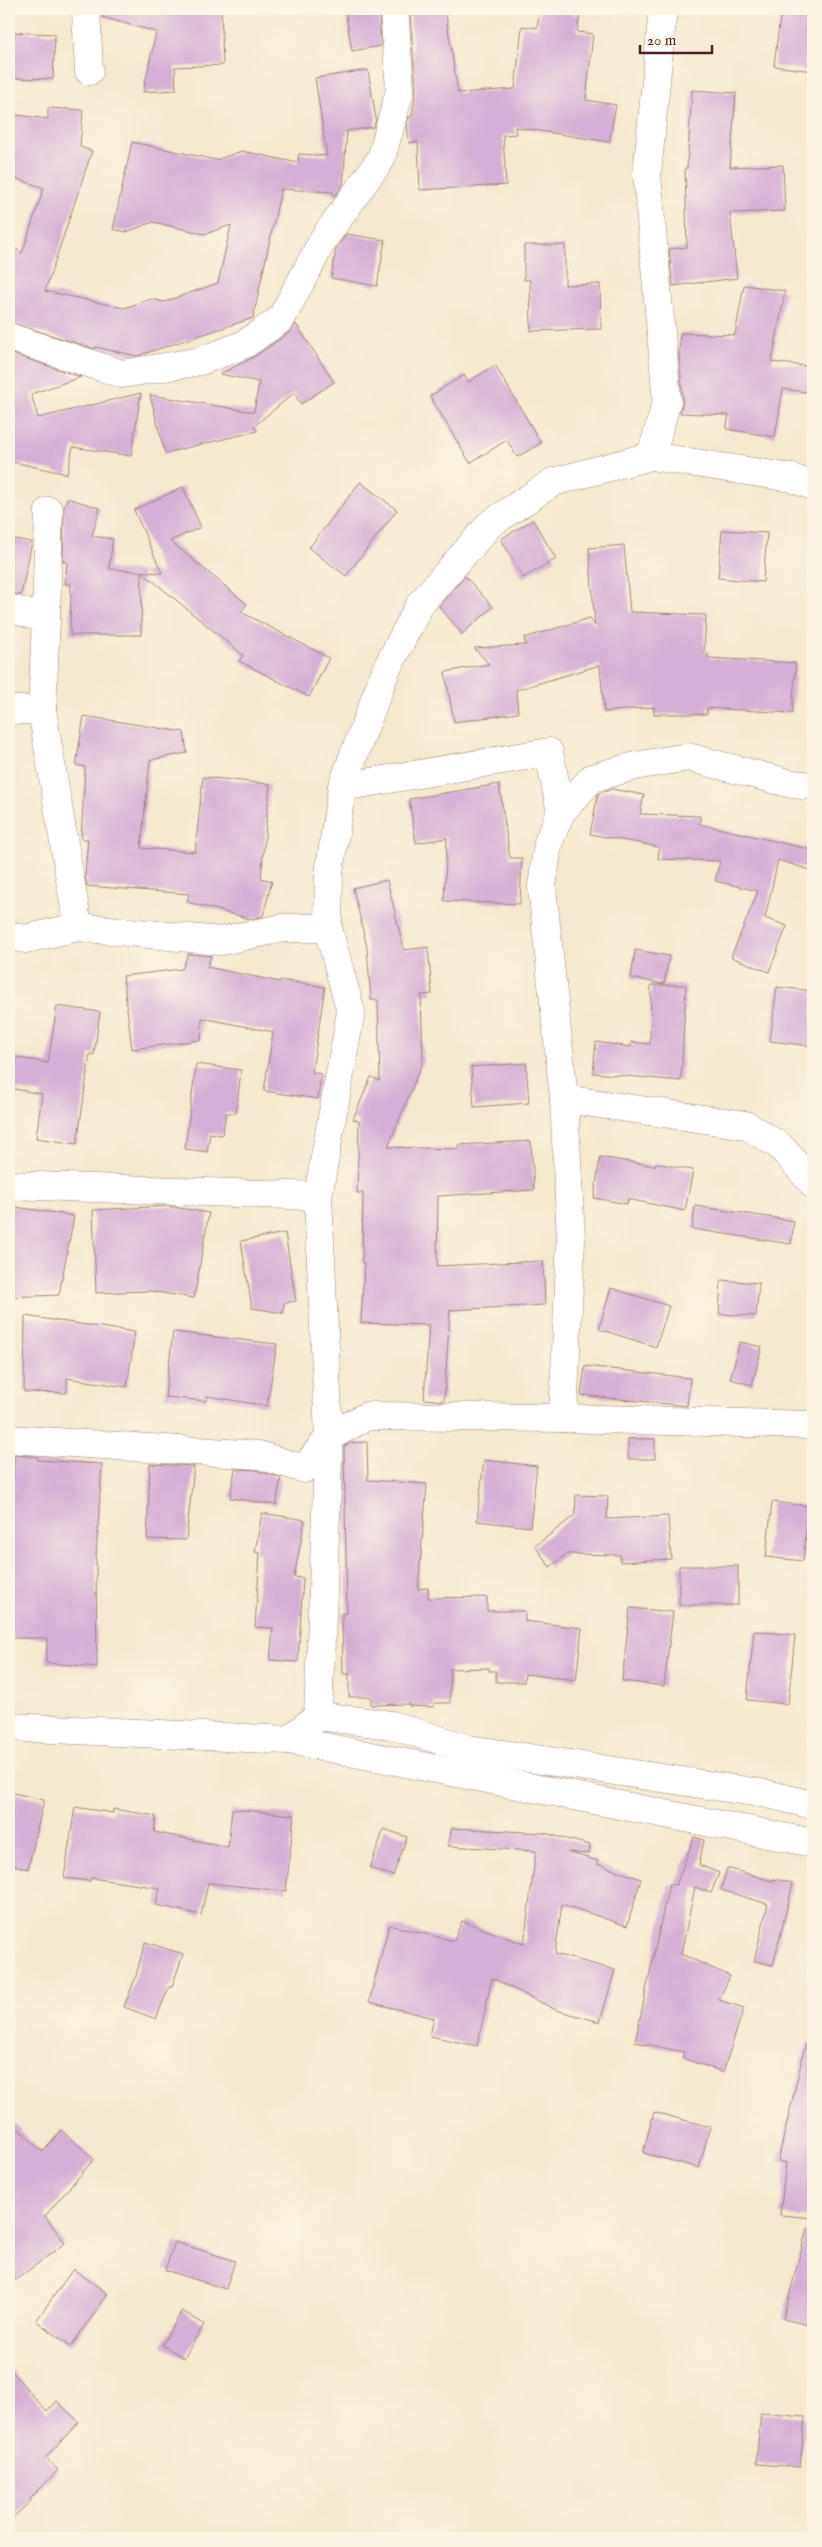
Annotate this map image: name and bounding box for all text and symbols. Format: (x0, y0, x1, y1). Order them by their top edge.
scale bar (640, 22, 712, 54)
text: 20 m (647, 31, 677, 50)

